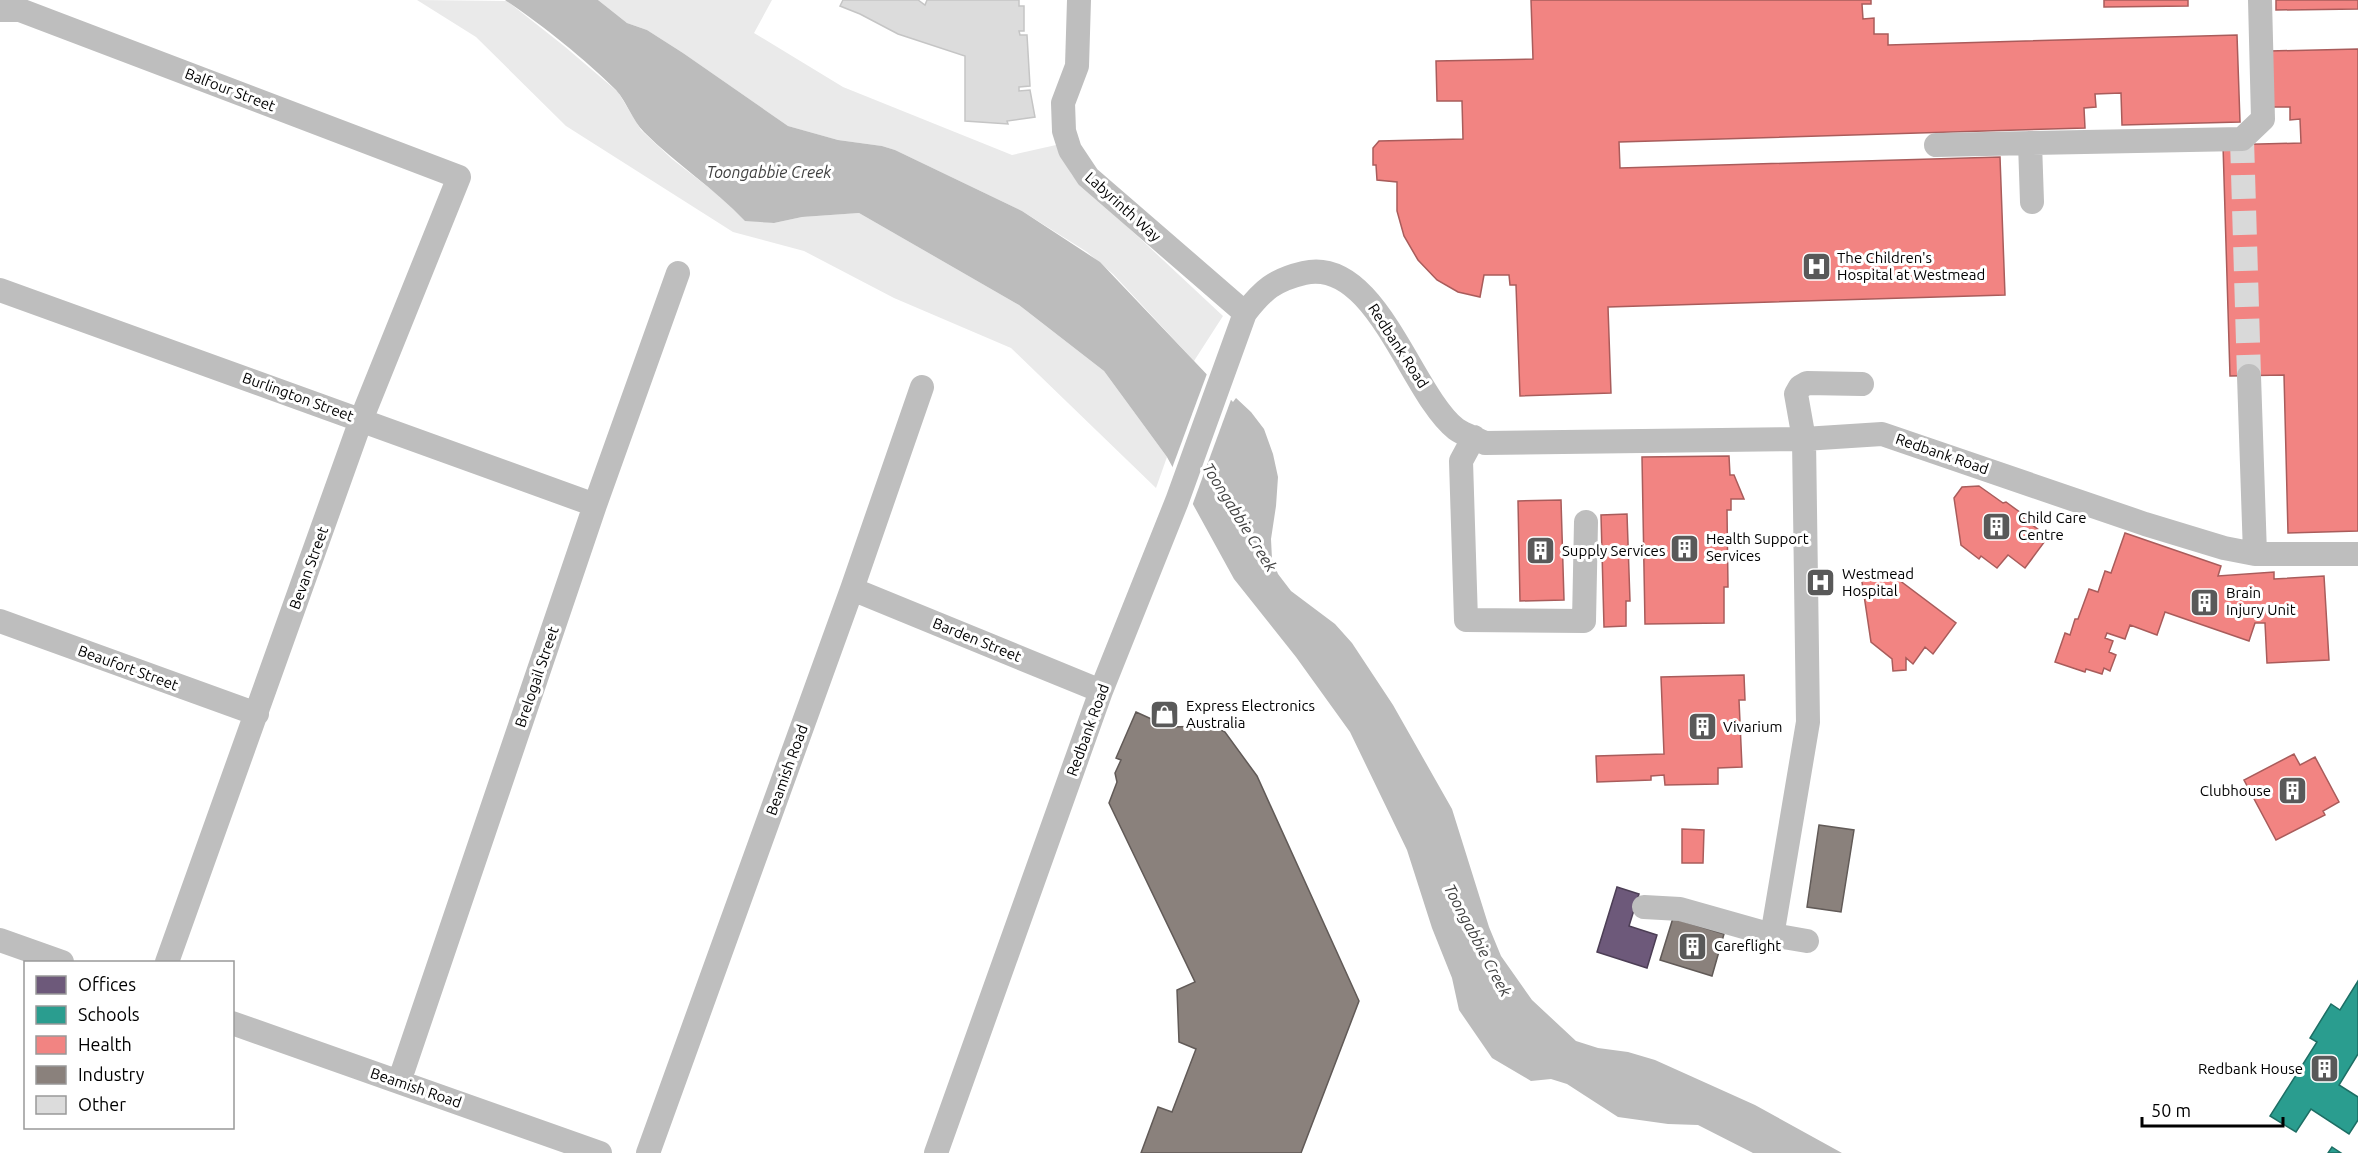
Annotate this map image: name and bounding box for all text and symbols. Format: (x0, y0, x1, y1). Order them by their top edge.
street label: Balfour Street (183, 65, 278, 115)
water label: Toongabbie Creek (707, 163, 832, 181)
street label: Labyrinth Way (1082, 168, 1165, 245)
place label: The Children's Hospital at Westmead (1837, 249, 1985, 283)
hospital icon: The Children's Hospital at Westmead (1800, 251, 1832, 283)
street label: Redbank Road (1365, 300, 1432, 391)
street label: Burlington Street (240, 369, 356, 425)
street label: Redbank Road (1894, 430, 1991, 477)
water label: Toongabbie Creek (1199, 459, 1281, 575)
place label: Child Care Centre (2018, 509, 2086, 543)
building icon: Child Care Centre (1981, 511, 2013, 543)
street label: Bevan Street (286, 524, 331, 611)
place label: Health Support Services (1706, 530, 1809, 564)
building icon: Health Support Services (1669, 532, 1701, 564)
building icon: Supply Services (1525, 535, 1557, 567)
place label: Supply Services (1562, 542, 1665, 559)
place label: Westmead Hospital (1842, 565, 1914, 599)
hospital icon: Westmead Hospital (1805, 567, 1837, 599)
place label: Brain Injury Unit (2226, 584, 2296, 618)
building icon: Brain Injury Unit (2189, 586, 2221, 618)
street label: Barden Street (930, 614, 1024, 665)
street label: Brelogail Street (511, 624, 562, 729)
street label: Beaufort Street (76, 642, 181, 694)
street label: Redbank Road (1063, 681, 1112, 778)
place label: Express Electronics Australia (1186, 697, 1315, 731)
shop icon: Express Electronics Australia (1149, 699, 1181, 731)
building icon: Vivarium (1686, 711, 1718, 743)
place label: Vivarium (1723, 718, 1782, 735)
street label: Beamish Road (762, 722, 811, 817)
building icon: Clubhouse (2276, 775, 2308, 807)
place label: Clubhouse (2200, 782, 2271, 799)
water label: Toongabbie Creek (1441, 881, 1516, 1000)
building icon: Careflight (1677, 930, 1709, 962)
place label: Careflight (1714, 937, 1781, 954)
legend (24, 961, 234, 1129)
text: Offices (78, 974, 136, 994)
text: Schools (78, 1004, 140, 1024)
text: Health (78, 1034, 132, 1054)
building icon: Redbank House (2308, 1053, 2340, 1085)
place label: Redbank House (2198, 1060, 2303, 1077)
text: Industry (78, 1064, 145, 1084)
street label: Beamish Road (368, 1064, 464, 1111)
scale bar (2142, 1090, 2283, 1128)
text: Other (78, 1094, 126, 1114)
text: 50 m (2151, 1100, 2191, 1120)

